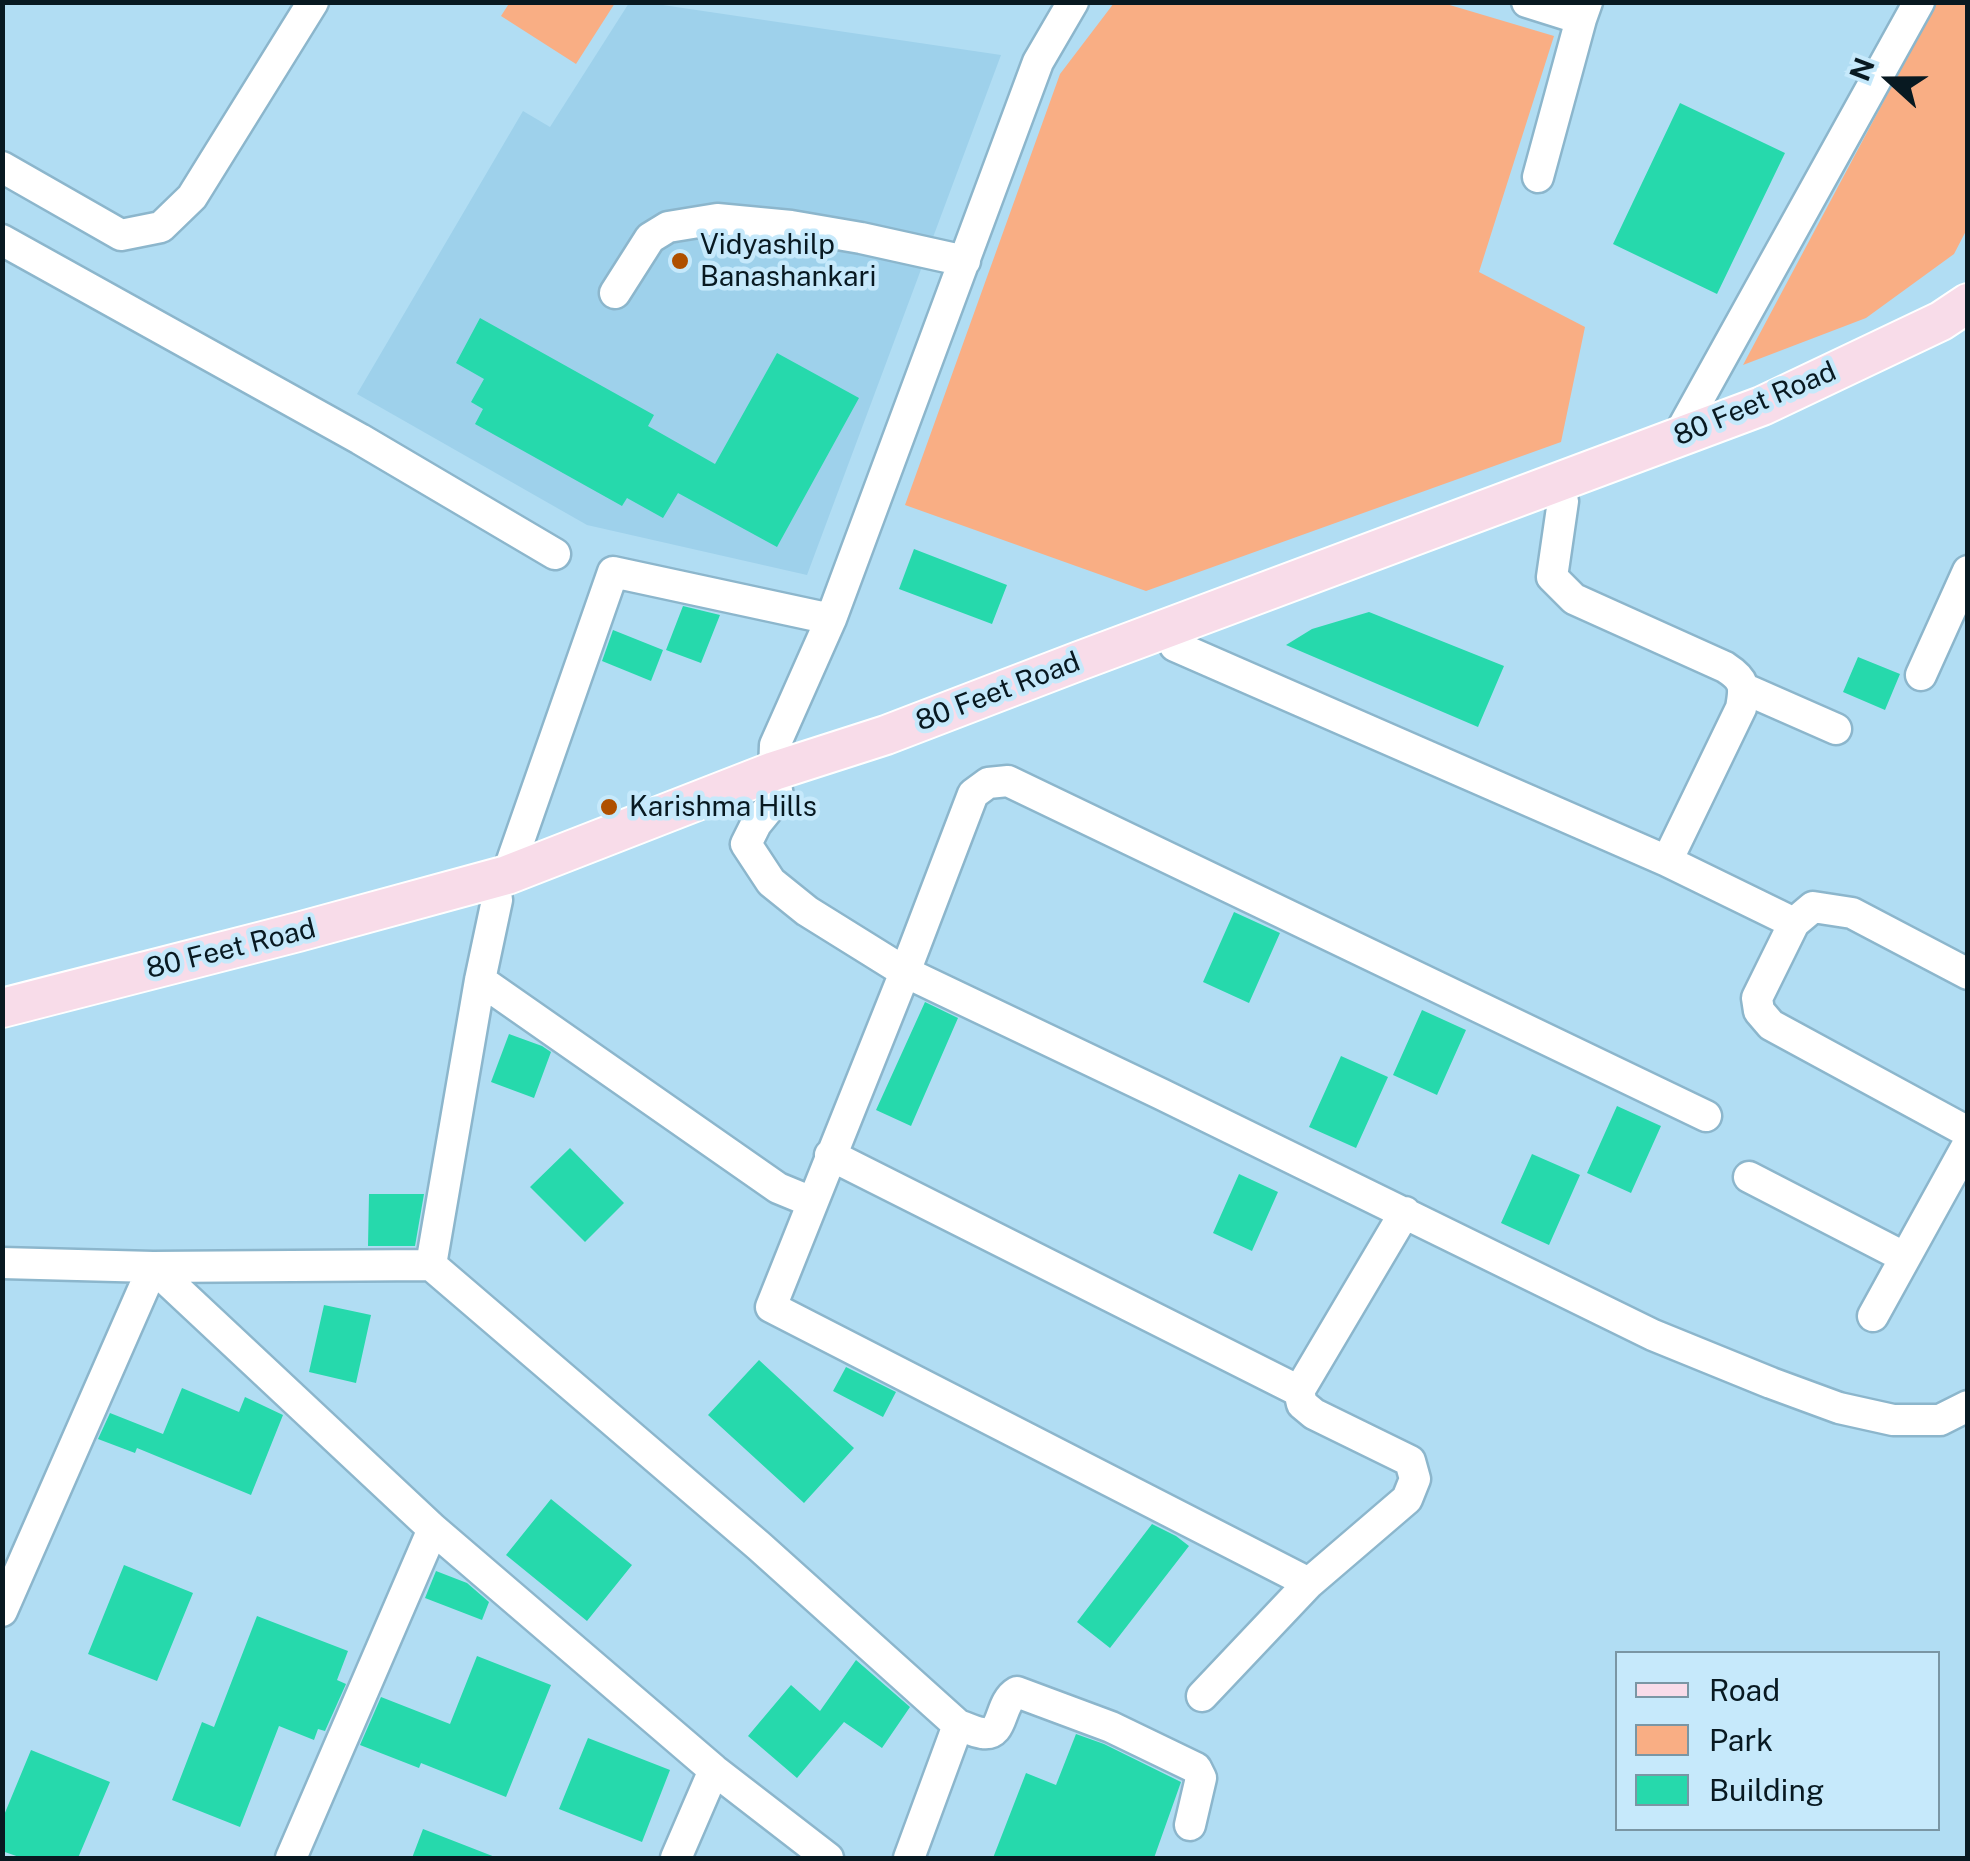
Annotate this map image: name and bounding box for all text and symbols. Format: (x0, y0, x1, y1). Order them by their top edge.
north arrow (1840, 30, 1940, 130)
text: N (1842, 53, 1881, 85)
place label: Vidyashilp Banashankari (700, 228, 876, 294)
marker: Vidyashilp Banashankari (669, 250, 691, 272)
street label: 80 Feet Road (1669, 355, 1841, 453)
street label: 80 Feet Road (911, 645, 1085, 739)
place label: Karishma Hills (629, 790, 817, 824)
marker: Karishma Hills (598, 796, 620, 818)
street label: 80 Feet Road (143, 912, 319, 986)
legend (1615, 1651, 1940, 1831)
text: Road (1709, 1672, 1780, 1708)
text: Park (1709, 1722, 1773, 1758)
text: Building (1709, 1772, 1824, 1808)

